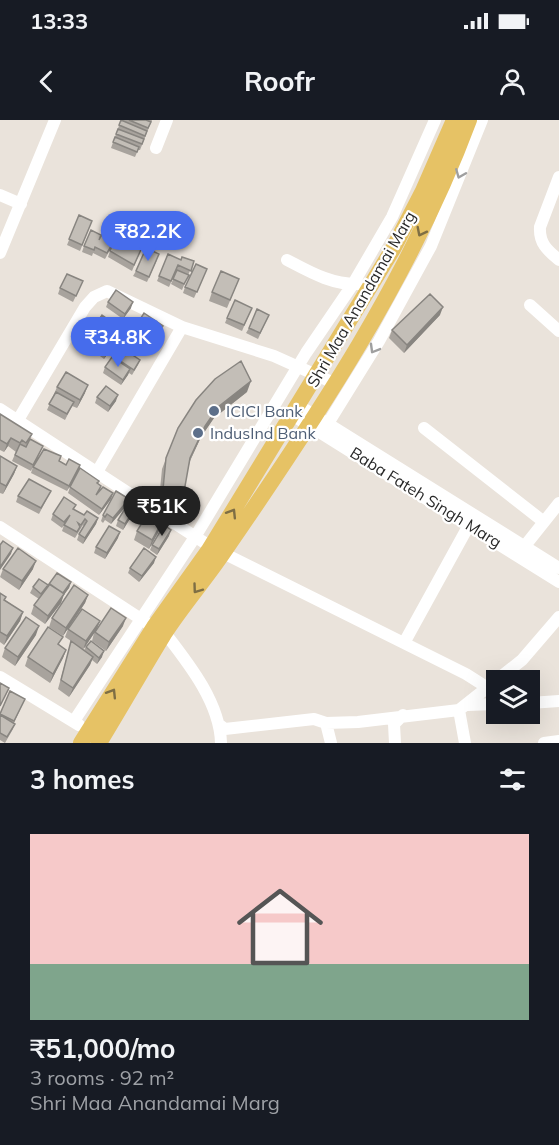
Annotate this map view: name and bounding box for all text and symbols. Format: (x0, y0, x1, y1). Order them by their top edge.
text: 13:33 (30, 7, 88, 35)
text: Roofr (244, 64, 315, 98)
icon: back (30, 65, 63, 98)
icon: person (496, 65, 529, 98)
one-way arrow (455, 169, 468, 179)
street label: Shri Maa Anandamai Marg (302, 207, 420, 391)
pin: ₹82.2K (99, 211, 197, 262)
text: ₹82.2K (115, 218, 181, 243)
one-way arrow (417, 225, 429, 236)
pin: ₹34.8K (69, 317, 167, 368)
text: ₹34.8K (85, 324, 151, 349)
one-way arrow (370, 343, 381, 353)
place label: ICICI Bank (226, 401, 303, 421)
marker: ICICI Bank (207, 404, 221, 418)
place label: IndusInd Bank (210, 423, 316, 443)
marker: IndusInd Bank (191, 426, 205, 440)
street label: Baba Fateh Singh Marg (347, 442, 505, 552)
pin: ₹51K (126, 486, 198, 537)
text: ₹51K (137, 493, 187, 518)
one-way arrow (224, 509, 235, 520)
one-way arrow (193, 583, 204, 594)
map controls (486, 670, 540, 724)
button: layers (486, 670, 540, 724)
one-way arrow (105, 689, 117, 699)
text: 3 homes (30, 763, 134, 796)
icon: filters (496, 763, 529, 796)
icon: home (226, 873, 334, 981)
text: ₹51,000/mo (30, 1032, 175, 1065)
text: 3 rooms · 92 m² (30, 1065, 174, 1090)
text: Shri Maa Anandamai Marg (30, 1090, 280, 1115)

